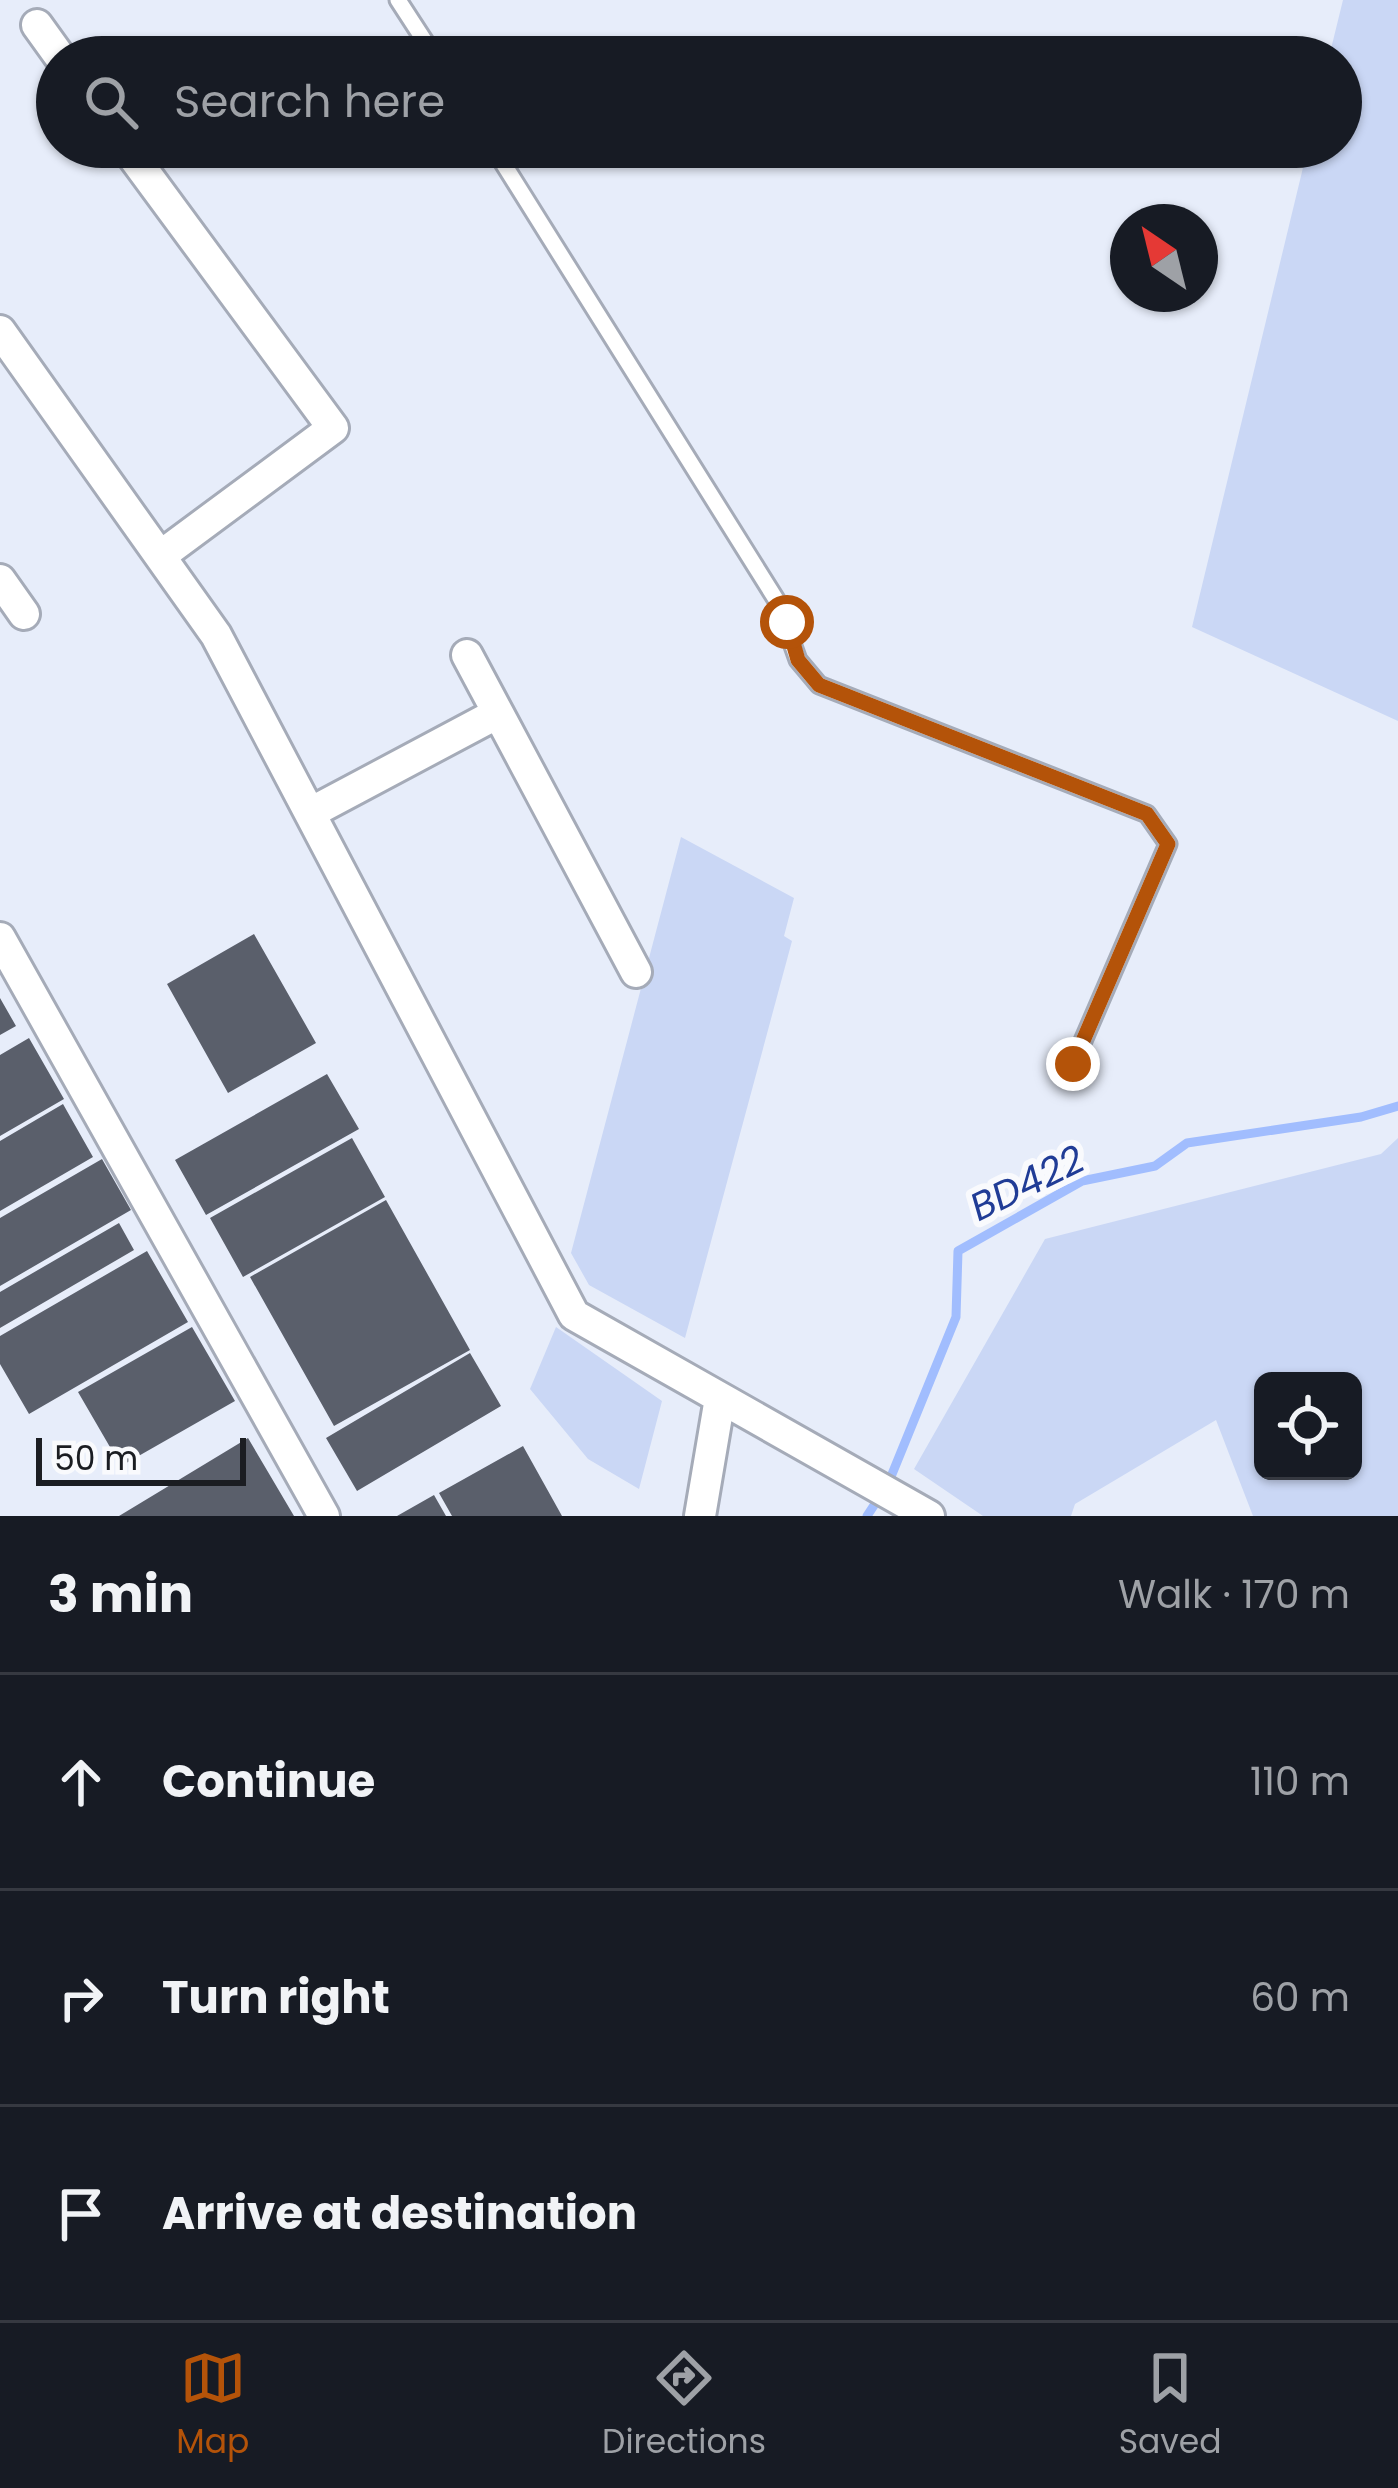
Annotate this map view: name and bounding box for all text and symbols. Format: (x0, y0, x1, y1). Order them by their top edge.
search box (36, 36, 1362, 168)
icon: search (78, 69, 144, 135)
text: Search here (174, 70, 445, 133)
north arrow (1110, 204, 1218, 312)
route start (760, 595, 814, 649)
route end (1046, 1037, 1100, 1091)
water label: BD422 (961, 1132, 1093, 1234)
map controls (1254, 1372, 1362, 1480)
button: locate (1254, 1372, 1362, 1480)
scale bar (36, 1432, 246, 1485)
text: 50 m (54, 1435, 138, 1482)
text: 3 min (48, 1558, 193, 1630)
text: Walk · 170 m (1118, 1567, 1350, 1622)
icon: ahead (48, 1749, 114, 1815)
text: Continue (162, 1750, 375, 1813)
text: 110 m (1250, 1754, 1350, 1809)
icon: right (48, 1965, 114, 2031)
text: Turn right (162, 1966, 390, 2029)
text: 60 m (1250, 1970, 1350, 2025)
icon: arrive (48, 2181, 114, 2247)
text: Arrive at destination (162, 2182, 637, 2245)
tab: Map (176, 2345, 249, 2467)
tab: Directions (602, 2345, 766, 2467)
tab: Saved (1119, 2345, 1222, 2467)

